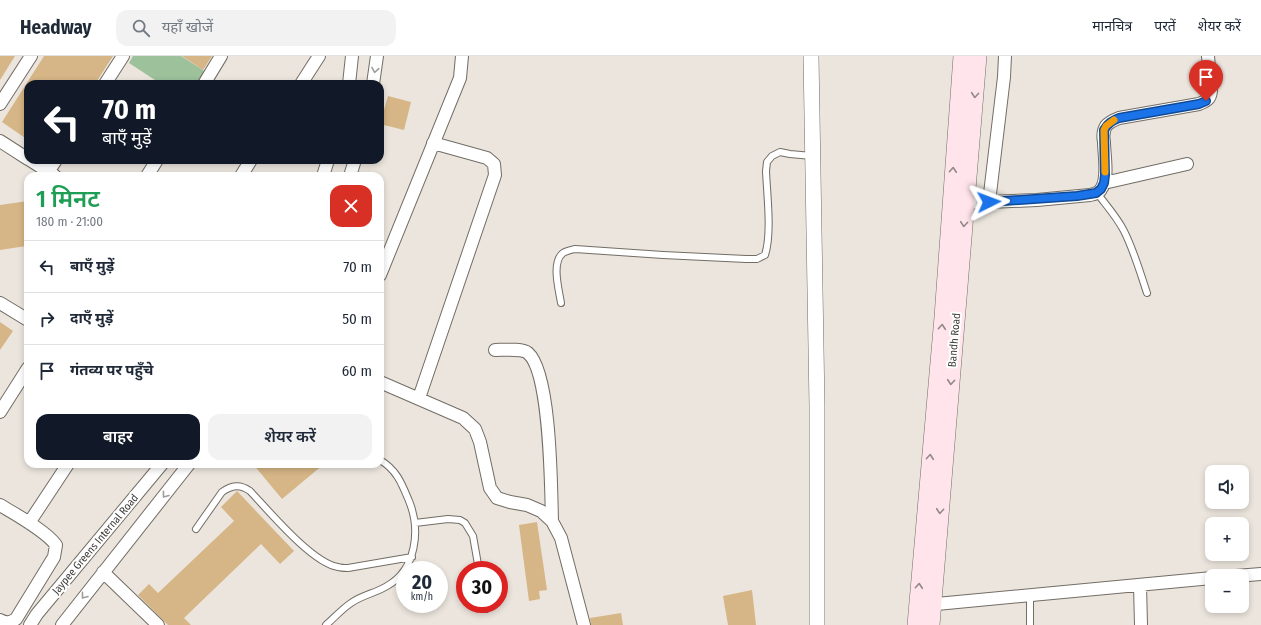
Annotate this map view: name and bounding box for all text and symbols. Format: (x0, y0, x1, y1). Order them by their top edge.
search box (116, 10, 396, 46)
text: Headway (20, 16, 92, 39)
icon: search (130, 17, 152, 39)
text: यहाँ खोजें (162, 18, 213, 36)
text: मानचित्र (1092, 18, 1132, 35)
text: परतें (1154, 18, 1176, 35)
text: शेयर करें (1198, 18, 1241, 35)
pin (1189, 60, 1223, 101)
icon: arrive (1195, 66, 1217, 88)
one-way arrow (371, 67, 380, 73)
one-way arrow (970, 92, 979, 98)
text: 70 m (102, 93, 156, 126)
icon: left (36, 96, 88, 148)
text: बाएँ मुड़ें (102, 127, 152, 149)
one-way arrow (949, 167, 958, 173)
position arrow (968, 181, 1010, 223)
text: 1 मिनट (36, 185, 100, 213)
button: close (330, 185, 372, 227)
text: 180 m · 21:00 (36, 214, 103, 229)
one-way arrow (959, 221, 968, 227)
icon: left (36, 256, 58, 278)
text: बाएँ मुड़ें (70, 257, 114, 275)
text: 70 m (343, 258, 372, 276)
icon: right (36, 308, 58, 330)
text: दाएँ मुड़ें (70, 309, 113, 327)
text: 50 m (342, 310, 372, 328)
street label: Bandh Road (946, 312, 963, 368)
one-way arrow (937, 324, 946, 330)
icon: arrive (36, 360, 58, 382)
text: गंतव्य पर पहुँचे (70, 361, 153, 379)
text: 60 m (342, 362, 372, 380)
one-way arrow (946, 379, 955, 385)
button: बाहर (36, 414, 200, 460)
button: शेयर करें (208, 414, 372, 460)
one-way arrow (926, 454, 935, 460)
map controls (1205, 465, 1249, 613)
button: sound (1205, 465, 1249, 509)
one-way arrow (162, 490, 169, 497)
street label: Jaypee Greens Internal Road (50, 492, 141, 597)
one-way arrow (936, 508, 945, 514)
button: + (1205, 517, 1249, 561)
speed limit sign: 30 (456, 561, 508, 613)
button: − (1205, 569, 1249, 613)
text: 20 (412, 570, 432, 594)
one-way arrow (914, 583, 923, 589)
text: km/h (411, 591, 433, 603)
one-way arrow (82, 592, 89, 599)

